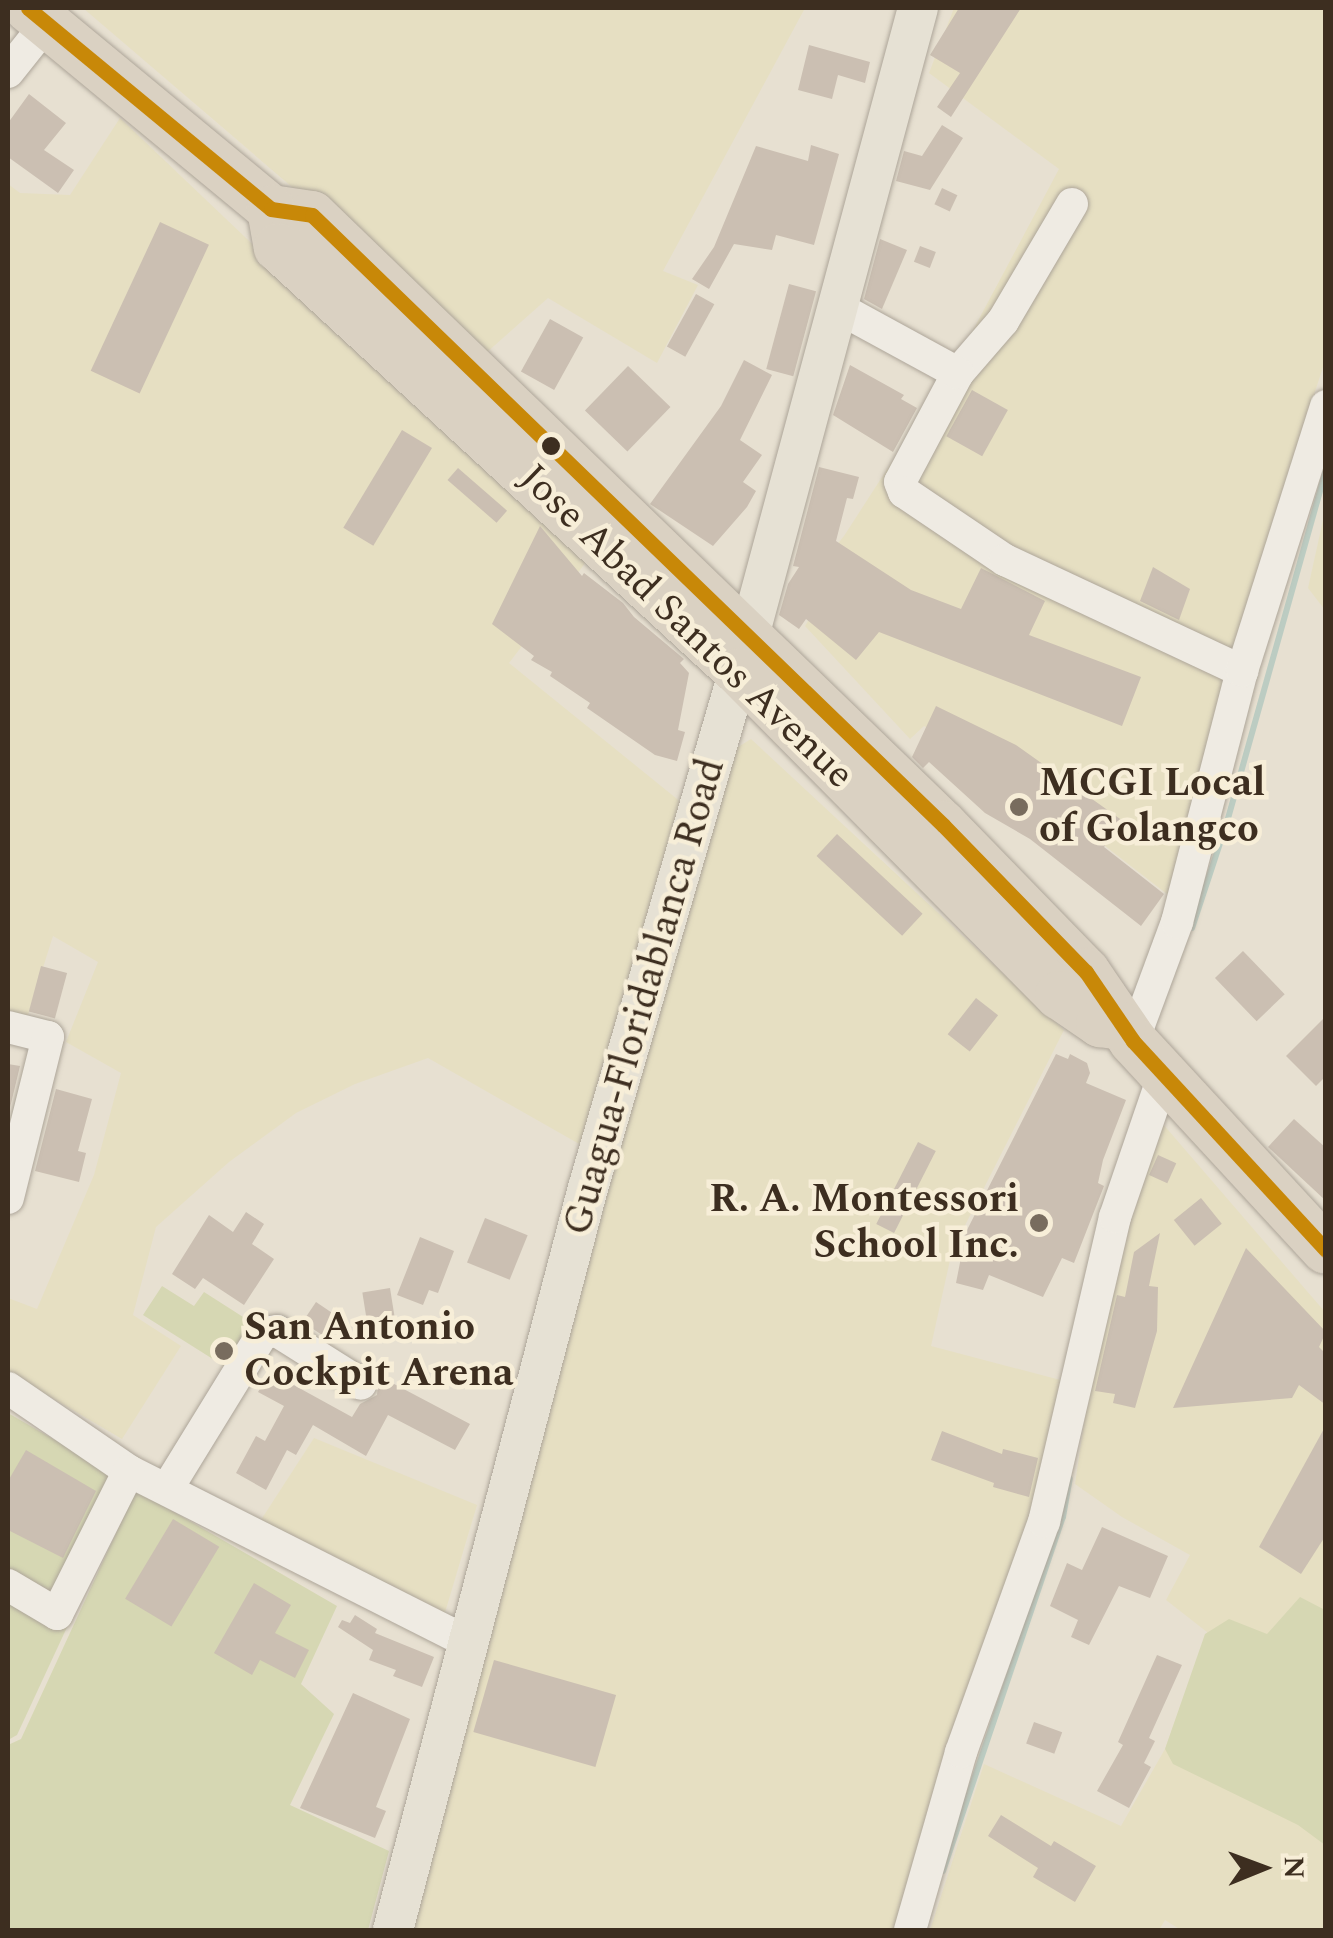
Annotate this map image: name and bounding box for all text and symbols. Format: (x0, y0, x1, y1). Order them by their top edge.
unlabelled marker (541, 436, 561, 456)
street label: Jose Abad Santos Avenue (509, 455, 863, 799)
street label: Guagua-Floridablanca Road (554, 753, 736, 1241)
place label: MCGI Local of Golangco (1039, 760, 1265, 854)
marker: MCGI Local of Golangco (1008, 796, 1030, 818)
place label: R. A. Montessori School Inc. (709, 1176, 1019, 1270)
marker: R. A. Montessori School Inc. (1028, 1212, 1050, 1234)
place label: San Antonio Cockpit Arena (244, 1304, 513, 1398)
marker: San Antonio Cockpit Arena (213, 1340, 235, 1362)
north arrow (1213, 1818, 1313, 1918)
text: N (1272, 1856, 1315, 1879)

